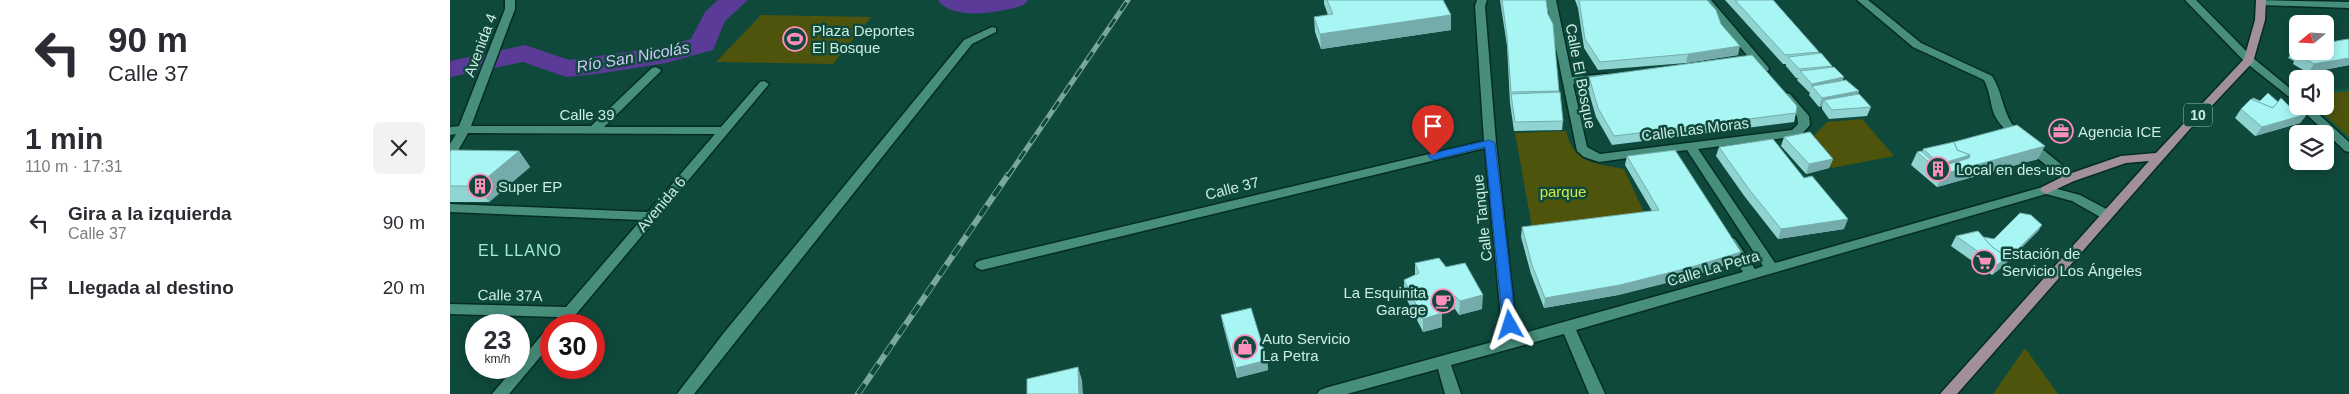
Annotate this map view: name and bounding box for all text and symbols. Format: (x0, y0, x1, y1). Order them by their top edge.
street label: Avenida 4 (460, 11, 500, 79)
north arrow (2289, 15, 2334, 60)
map controls (2289, 15, 2334, 170)
icon: left (25, 20, 90, 85)
text: 90 m (108, 20, 188, 59)
place label: Plaza Deportes El Bosque (812, 22, 915, 56)
street label: Calle El Bosque (1562, 22, 1600, 130)
sports icon: Plaza Deportes El Bosque (782, 26, 808, 52)
water label: Río San Nicolás (575, 39, 691, 75)
text: Calle 37 (108, 61, 189, 86)
button: sound (2289, 70, 2334, 115)
road number: 10 (2184, 104, 2212, 126)
pin (1412, 105, 1454, 156)
street label: Calle 39 (559, 106, 615, 123)
icon: arrive (1419, 112, 1447, 140)
street label: Calle Las Moras (1640, 114, 1750, 144)
office icon: Agencia ICE (2048, 118, 2074, 144)
text: 1 min (25, 122, 103, 155)
button: close (373, 122, 425, 174)
place label: Agencia ICE (2078, 123, 2161, 140)
button: layers (2289, 125, 2334, 170)
building icon: Local en des-uso (1925, 156, 1951, 182)
text: 110 m · 17:31 (25, 158, 123, 175)
place label: Local en des-uso (1956, 161, 2070, 178)
building icon: Super EP (467, 173, 493, 199)
street label: Avenida 6 (633, 173, 689, 235)
street label: Calle 37 (1203, 173, 1261, 203)
street label: Calle Tanque (1469, 174, 1495, 262)
place label: Super EP (498, 178, 562, 195)
park label: parque (1540, 183, 1586, 200)
text: Gira a la izquierda (68, 203, 232, 224)
icon: left (25, 209, 53, 237)
text: 90 m (383, 212, 425, 233)
text: Calle 37 (68, 225, 127, 242)
district label: EL LLANO (478, 242, 562, 259)
place label: Estación de Servicio Los Ángeles (2002, 245, 2142, 279)
street label: Calle La Petra (1665, 247, 1762, 289)
supermarket icon: Estación de Servicio Los Ángeles (1971, 249, 1997, 275)
icon: arrive (25, 274, 53, 302)
text: Llegada al destino (68, 277, 234, 298)
text: 20 m (383, 277, 425, 298)
place label: La Esquinita Garage (1343, 284, 1427, 318)
street label: Calle 37A (477, 286, 543, 304)
cafe icon: La Esquinita Garage (1430, 288, 1456, 314)
position arrow (1483, 298, 1535, 350)
speed limit sign: 30 (540, 314, 605, 379)
text: 23 (484, 326, 511, 354)
place label: Auto Servicio La Petra (1262, 330, 1350, 364)
shop icon: Auto Servicio La Petra (1232, 334, 1258, 360)
text: km/h (484, 352, 511, 366)

